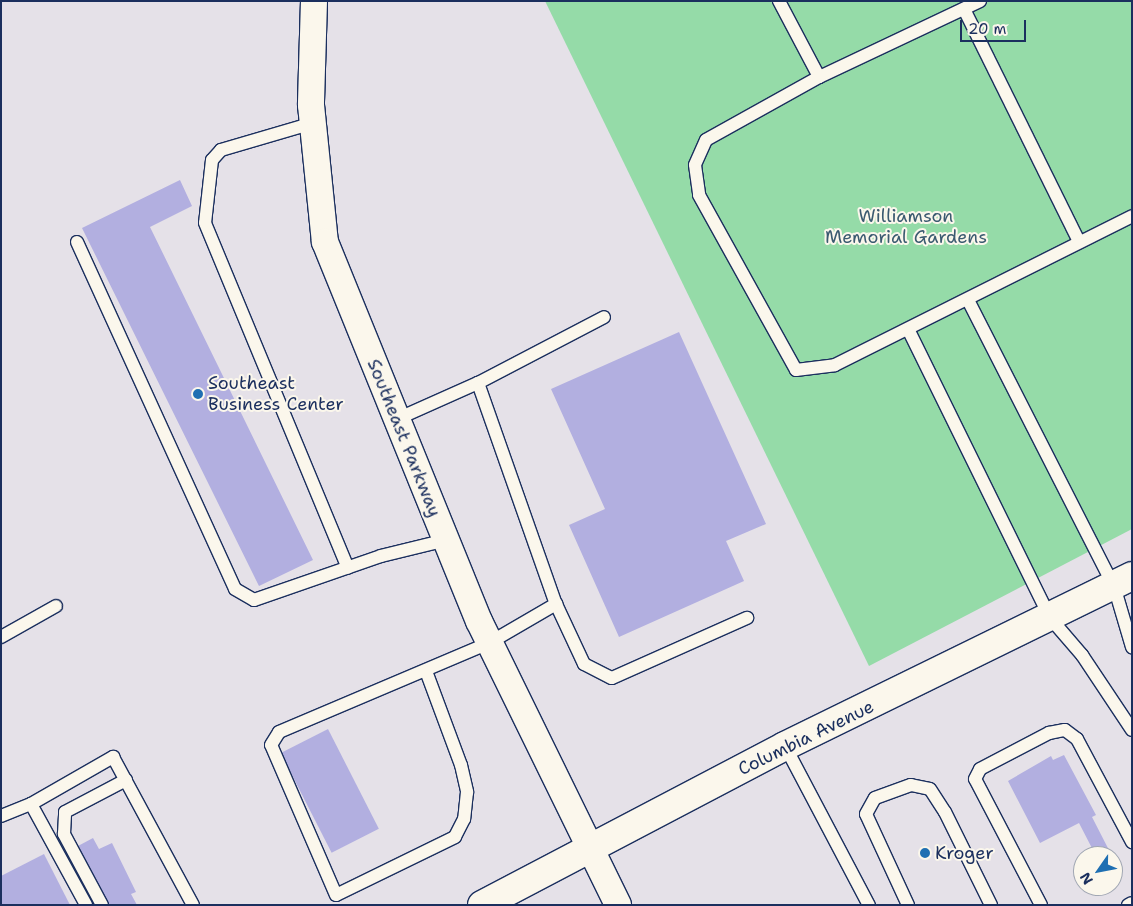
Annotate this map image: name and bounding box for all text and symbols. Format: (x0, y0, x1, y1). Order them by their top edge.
scale bar (963, 10, 1029, 42)
text: 20 m (968, 19, 1007, 39)
park label: Williamson Memorial Gardens (825, 206, 987, 248)
street label: Southeast Parkway (362, 356, 446, 520)
place label: Southeast Business Center (208, 373, 344, 416)
marker: Southeast Business Center (192, 388, 204, 400)
street label: Columbia Avenue (735, 696, 877, 780)
place label: Kroger (935, 842, 994, 864)
north arrow (1073, 846, 1123, 896)
marker: Kroger (919, 847, 931, 859)
text: N (1076, 869, 1097, 888)

